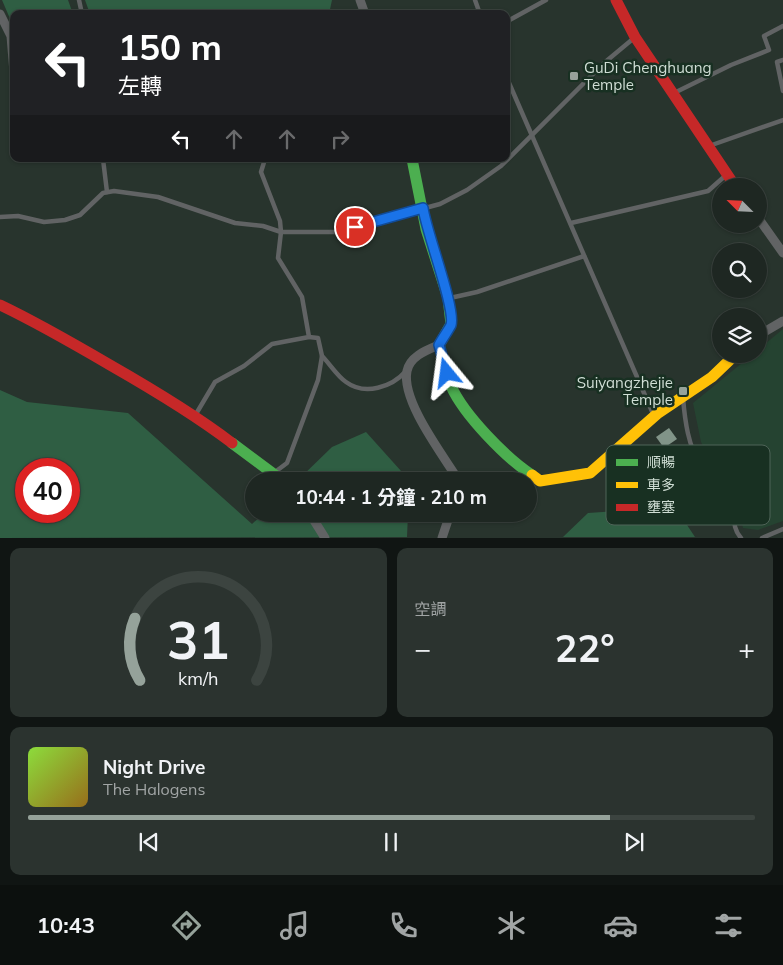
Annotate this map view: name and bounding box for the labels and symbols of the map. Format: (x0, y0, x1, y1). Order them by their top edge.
place label: GuDi Chenghuang Temple (584, 58, 712, 94)
marker: GuDi Chenghuang Temple (568, 70, 580, 82)
north arrow (712, 178, 768, 232)
pin (334, 206, 376, 248)
position arrow (420, 346, 472, 398)
place label: Suiyangzhejie Temple (577, 373, 673, 409)
marker: Suiyangzhejie Temple (677, 385, 689, 397)
legend (606, 445, 770, 525)
text: 順暢 (647, 453, 675, 471)
speed limit sign: 40 (15, 458, 80, 523)
text: 車多 (647, 476, 675, 494)
text: 壅塞 (647, 498, 675, 516)

